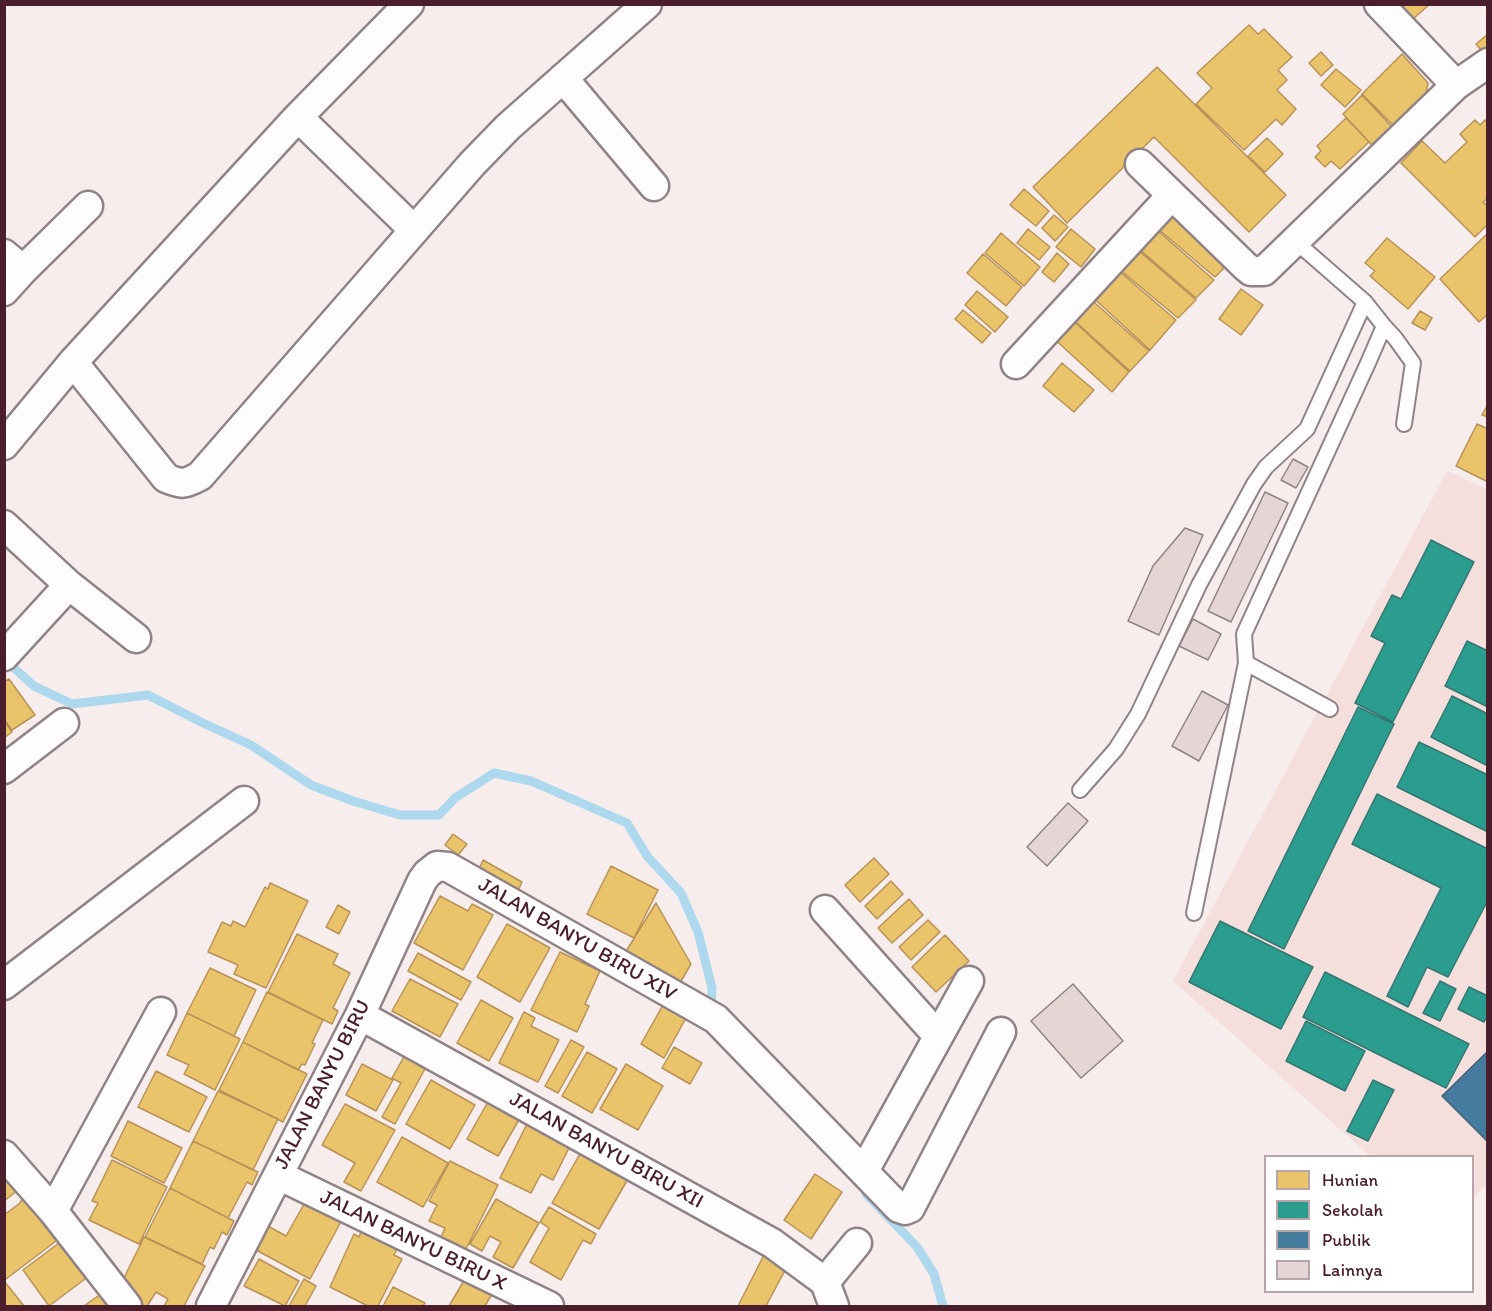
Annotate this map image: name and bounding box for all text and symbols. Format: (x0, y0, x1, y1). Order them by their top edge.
street label: JALAN BANYU BIRU XIV (473, 873, 681, 1007)
street label: JALAN BANYU BIRU (269, 996, 377, 1174)
street label: JALAN BANYU BIRU XII (505, 1087, 707, 1215)
legend (1264, 1155, 1474, 1293)
text: Hunian (1322, 1169, 1378, 1191)
street label: JALAN BANYU BIRU X (316, 1185, 510, 1297)
text: Sekolah (1322, 1199, 1383, 1221)
text: Publik (1322, 1229, 1371, 1251)
text: Lainnya (1322, 1259, 1383, 1281)

